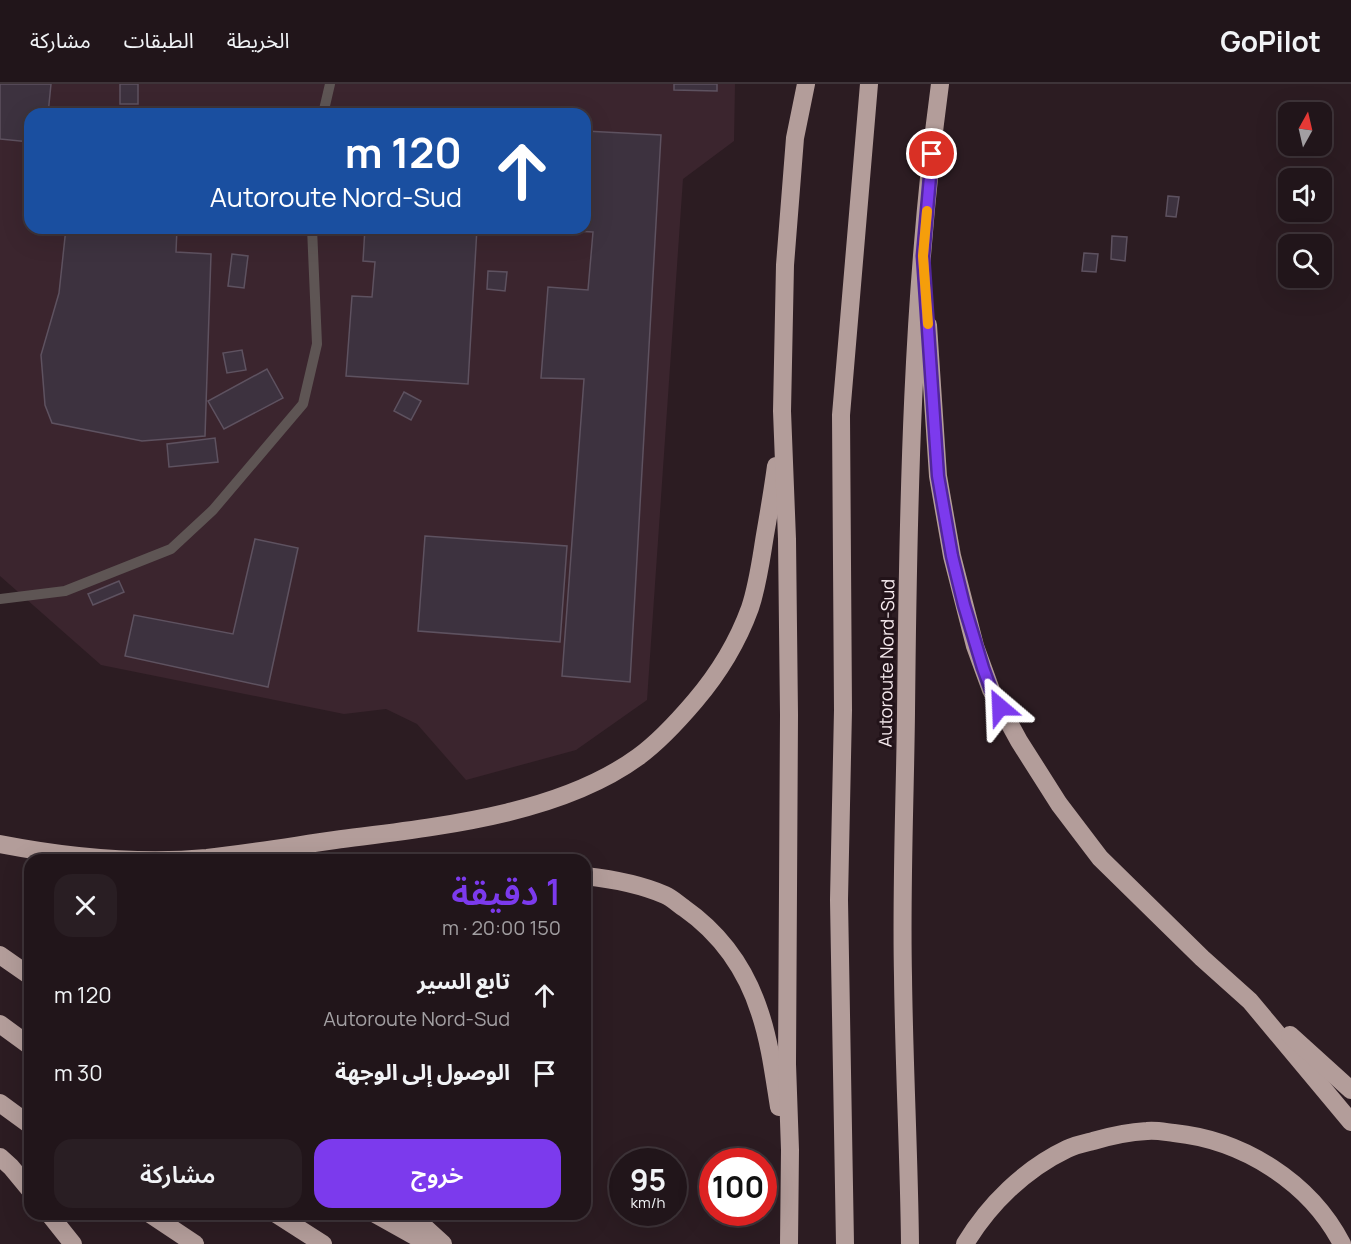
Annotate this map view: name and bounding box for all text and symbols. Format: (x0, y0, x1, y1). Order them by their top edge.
text: GoPilot (1220, 22, 1321, 60)
text: مشاركة (30, 26, 91, 54)
text: الطبقات (124, 26, 194, 54)
text: الخريطة (227, 26, 290, 54)
north arrow (1278, 102, 1332, 156)
map controls (1278, 102, 1332, 288)
text: 120 m (345, 123, 462, 181)
pin (906, 128, 957, 179)
icon: ahead (483, 132, 561, 210)
icon: arrive (915, 137, 948, 170)
button: sound (1278, 168, 1332, 222)
text: Autoroute Nord-Sud (210, 178, 462, 215)
button: search (1278, 234, 1332, 288)
street label: Autoroute Nord-Sud (873, 579, 899, 747)
position arrow (968, 675, 1032, 739)
text: 1 دقيقة (451, 867, 561, 916)
button: close (54, 874, 117, 937)
text: 150 m · 20:00 (442, 914, 561, 941)
text: تابع السير (417, 966, 510, 996)
icon: ahead (528, 979, 561, 1012)
text: 120 m (54, 980, 112, 1010)
text: Autoroute Nord-Sud (323, 1005, 510, 1032)
text: الوصول إلى الوجهة (335, 1057, 510, 1087)
icon: arrive (528, 1057, 561, 1090)
text: 30 m (54, 1058, 103, 1088)
button: مشاركة (54, 1139, 302, 1208)
button: خروج (314, 1139, 561, 1208)
speed limit sign: 100 (699, 1148, 777, 1226)
text: 95 (630, 1159, 666, 1200)
text: km/h (631, 1192, 665, 1213)

